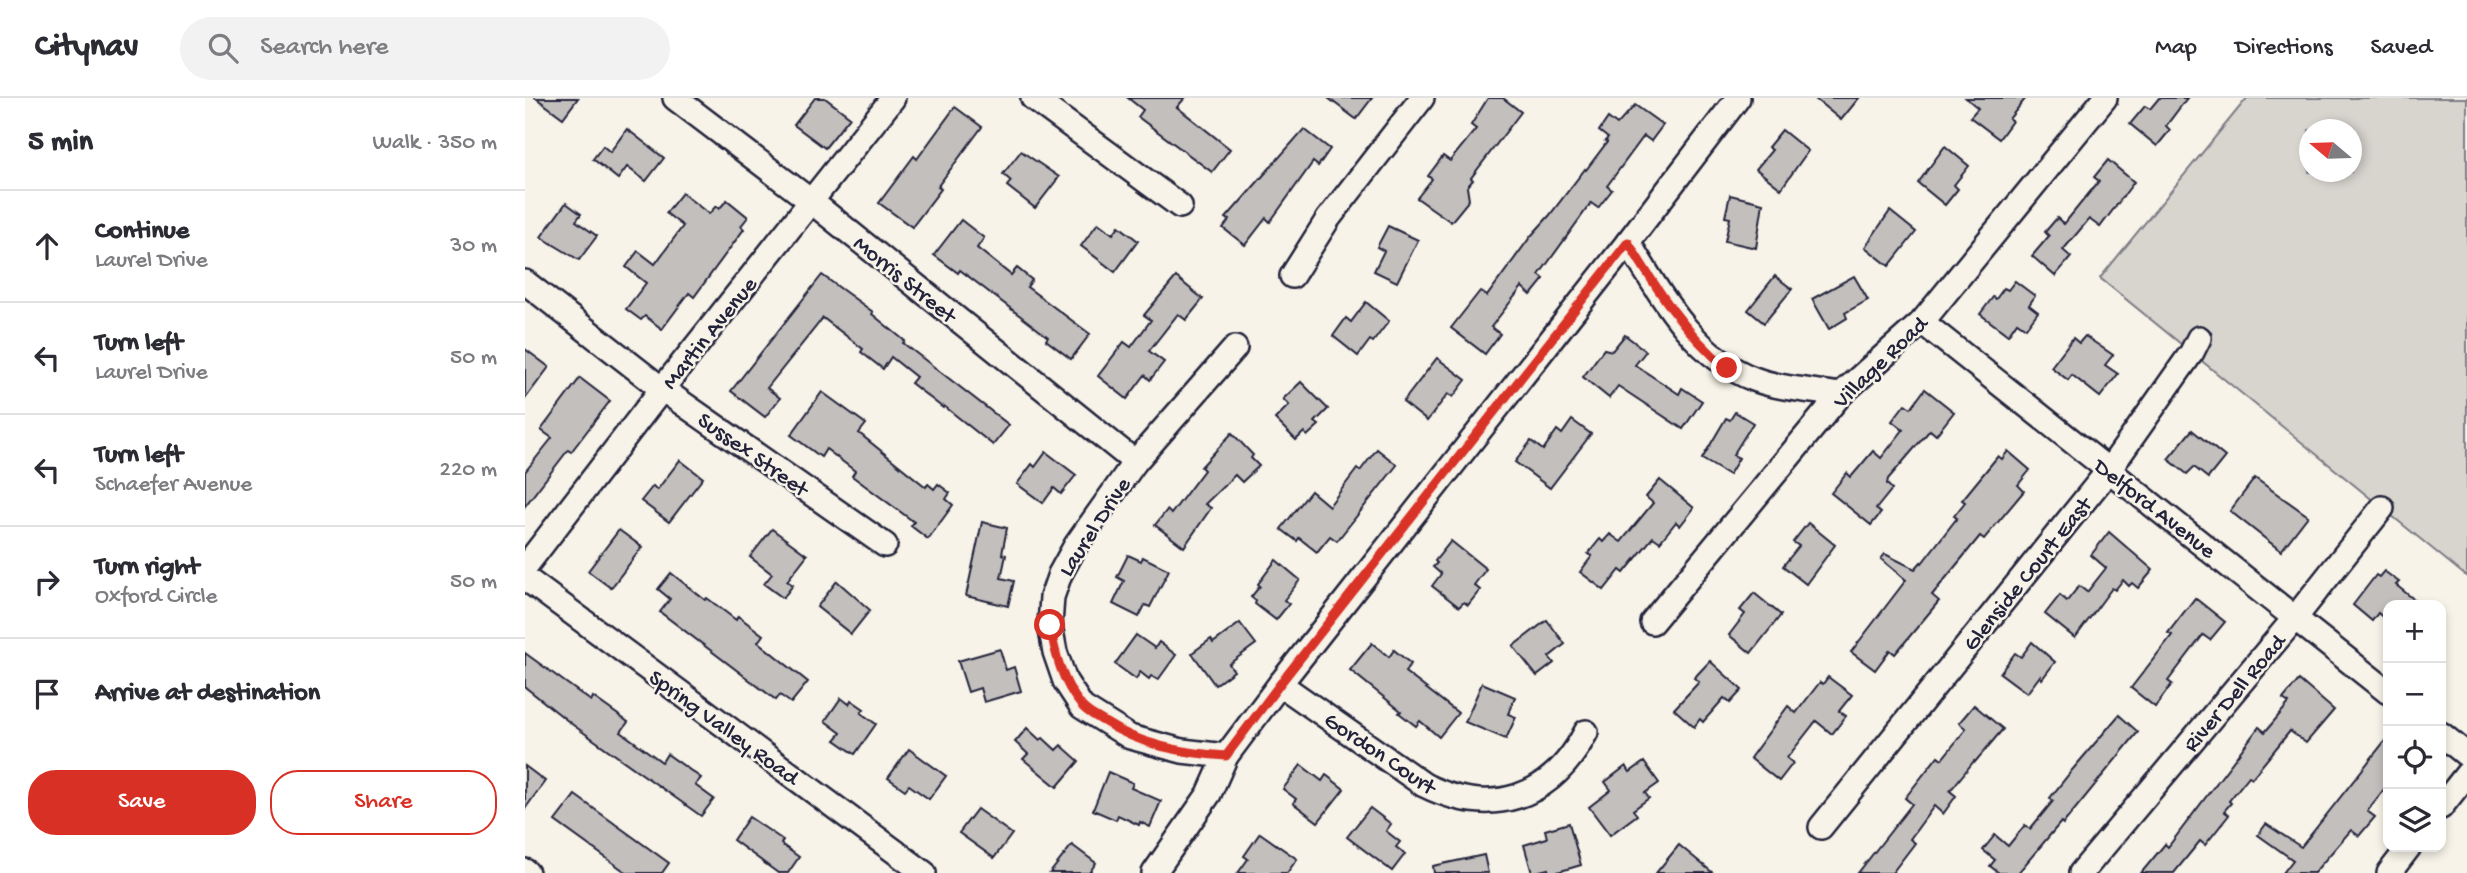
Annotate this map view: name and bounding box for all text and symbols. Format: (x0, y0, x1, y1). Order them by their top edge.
search box (180, 17, 670, 80)
text: Citynav (35, 29, 138, 67)
icon: search (204, 29, 242, 67)
text: Search here (260, 33, 388, 64)
text: Map (2155, 34, 2197, 63)
text: Directions (2235, 34, 2333, 63)
text: Saved (2371, 34, 2432, 63)
north arrow (2299, 119, 2362, 182)
text: 5 min (28, 126, 93, 161)
text: Walk · 350 m (372, 130, 497, 157)
text: Continue (95, 217, 189, 248)
icon: ahead (28, 227, 66, 265)
street label: Morris Street (847, 231, 962, 331)
text: 30 m (450, 233, 497, 260)
text: Laurel Drive (95, 248, 208, 275)
street label: Martin Avenue (657, 272, 765, 396)
street label: Village Road (1828, 311, 1936, 416)
text: Turn left (95, 329, 183, 360)
icon: left (28, 339, 66, 377)
text: 50 m (450, 345, 497, 372)
route end (1711, 352, 1742, 383)
text: Laurel Drive (95, 360, 208, 387)
street label: Sussex Street (691, 408, 814, 505)
text: Turn left (95, 441, 183, 472)
icon: left (28, 451, 66, 489)
street label: Delford Avenue (2086, 453, 2221, 566)
text: 220 m (440, 457, 497, 484)
text: Schaefer Avenue (95, 472, 252, 499)
street label: Laurel Drive (1054, 472, 1139, 582)
street label: Glenside Court East (1959, 492, 2100, 657)
text: Turn right (95, 553, 199, 584)
icon: right (28, 563, 66, 601)
text: 50 m (450, 569, 497, 596)
text: Oxford Circle (95, 584, 217, 611)
map controls (2383, 600, 2446, 852)
button: + (2383, 600, 2446, 663)
route start (1034, 609, 1065, 640)
street label: River Dell Road (2179, 629, 2294, 759)
button: − (2383, 663, 2446, 726)
street label: Spring Valley Road (643, 665, 805, 793)
icon: arrive (28, 675, 66, 713)
text: Arrive at destination (95, 679, 320, 710)
street label: Gordon Court (1318, 708, 1441, 803)
button: locate (2383, 726, 2446, 789)
button: Save (28, 770, 256, 835)
button: Share (270, 770, 497, 835)
button: layers (2383, 789, 2446, 852)

